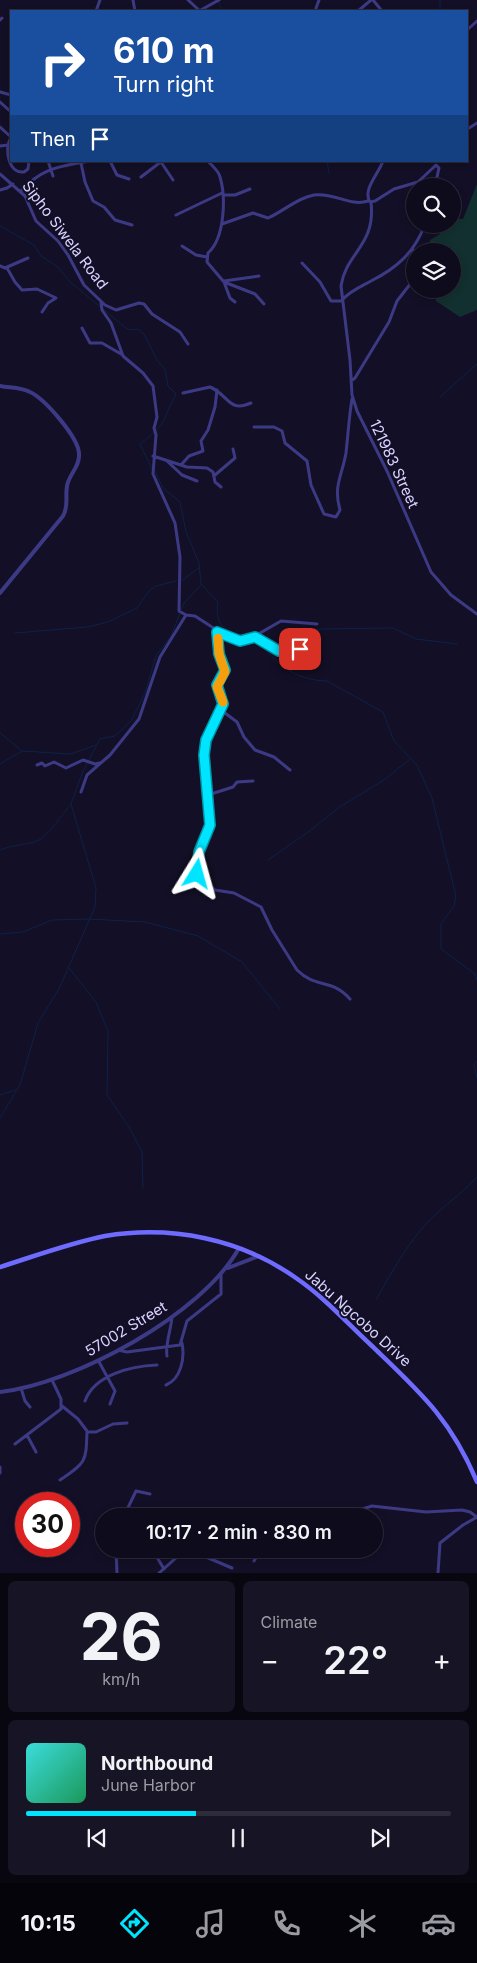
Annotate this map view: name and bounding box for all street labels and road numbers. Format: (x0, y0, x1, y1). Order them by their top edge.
street label: Sipho Siwela Road (18, 177, 112, 293)
street label: 121983 Street (366, 416, 423, 511)
street label: Jabu Ngcobo Drive (301, 1265, 416, 1371)
street label: 57002 Street (81, 1297, 170, 1360)

